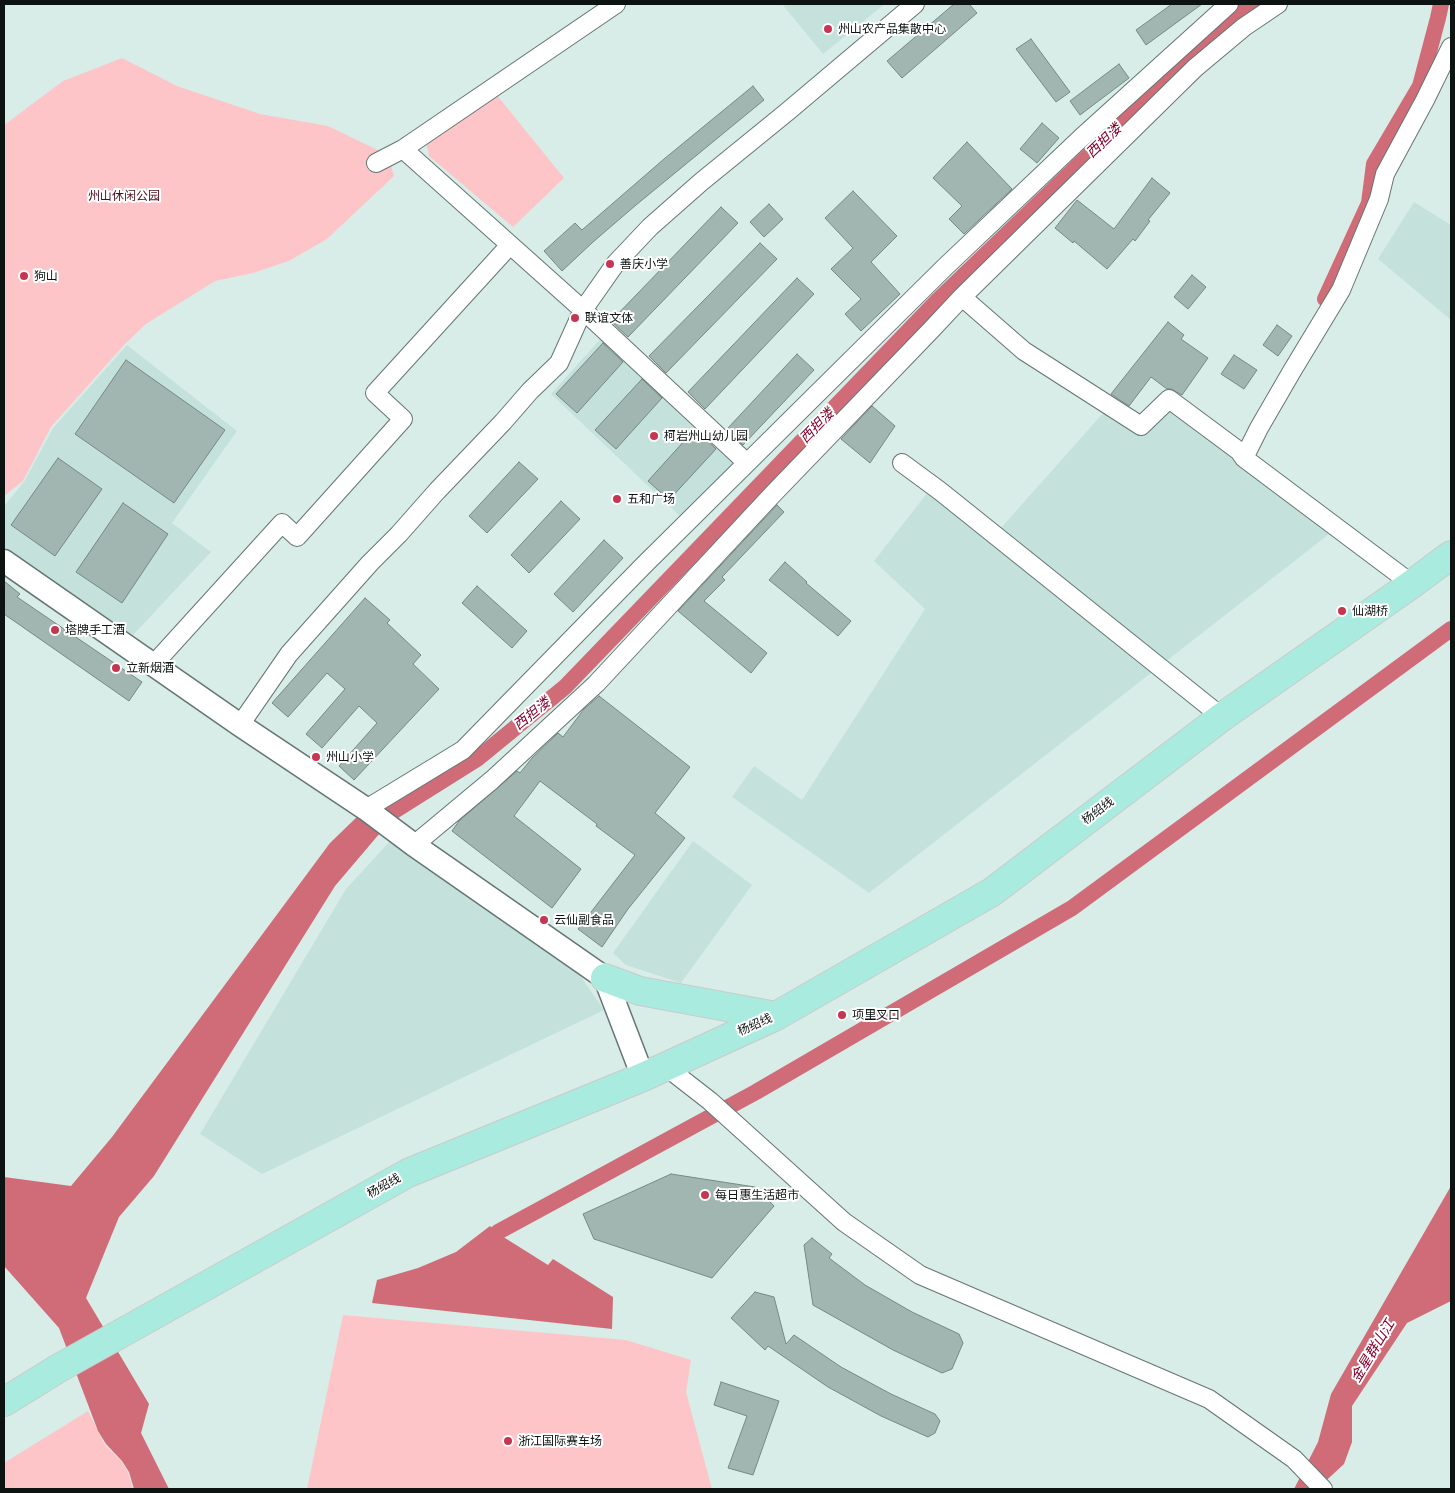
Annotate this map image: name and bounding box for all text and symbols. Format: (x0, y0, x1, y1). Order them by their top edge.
place label: 州山农产品集散中心 (838, 22, 946, 36)
marker: 州山农产品集散中心 (822, 23, 834, 35)
water label: 西担溇 (1083, 120, 1125, 162)
park label: 州山休闲公园 (88, 189, 160, 203)
place label: 善庆小学 (620, 257, 668, 271)
marker: 善庆小学 (604, 258, 616, 270)
place label: 狗山 (34, 269, 58, 283)
marker: 狗山 (18, 270, 30, 282)
place label: 联谊文体 (585, 311, 633, 325)
marker: 联谊文体 (569, 312, 581, 324)
water label: 西担溇 (796, 405, 838, 447)
place label: 柯岩州山幼儿园 (664, 429, 748, 443)
marker: 柯岩州山幼儿园 (648, 430, 660, 442)
place label: 五和广场 (627, 492, 675, 506)
marker: 五和广场 (611, 493, 623, 505)
place label: 仙湖桥 (1352, 604, 1388, 618)
marker: 仙湖桥 (1336, 605, 1348, 617)
place label: 塔牌手工酒 (65, 623, 125, 637)
marker: 塔牌手工酒 (49, 624, 61, 636)
place label: 立新烟酒 (126, 661, 174, 675)
marker: 立新烟酒 (110, 662, 122, 674)
water label: 西担溇 (510, 694, 554, 734)
place label: 州山小学 (326, 750, 374, 764)
marker: 州山小学 (310, 751, 322, 763)
street label: 杨绍线 (1079, 794, 1117, 828)
place label: 云仙副食品 (554, 913, 614, 927)
marker: 云仙副食品 (538, 914, 550, 926)
place label: 项里叉口 (852, 1008, 900, 1022)
marker: 项里叉口 (836, 1009, 848, 1021)
street label: 杨绍线 (736, 1011, 774, 1039)
street label: 杨绍线 (365, 1171, 403, 1201)
place label: 每日惠生活超市 (715, 1188, 799, 1202)
marker: 每日惠生活超市 (699, 1189, 711, 1201)
water label: 金星群山江 (1348, 1317, 1398, 1385)
place label: 浙江国际赛车场 (518, 1434, 602, 1448)
marker: 浙江国际赛车场 (502, 1435, 514, 1447)

